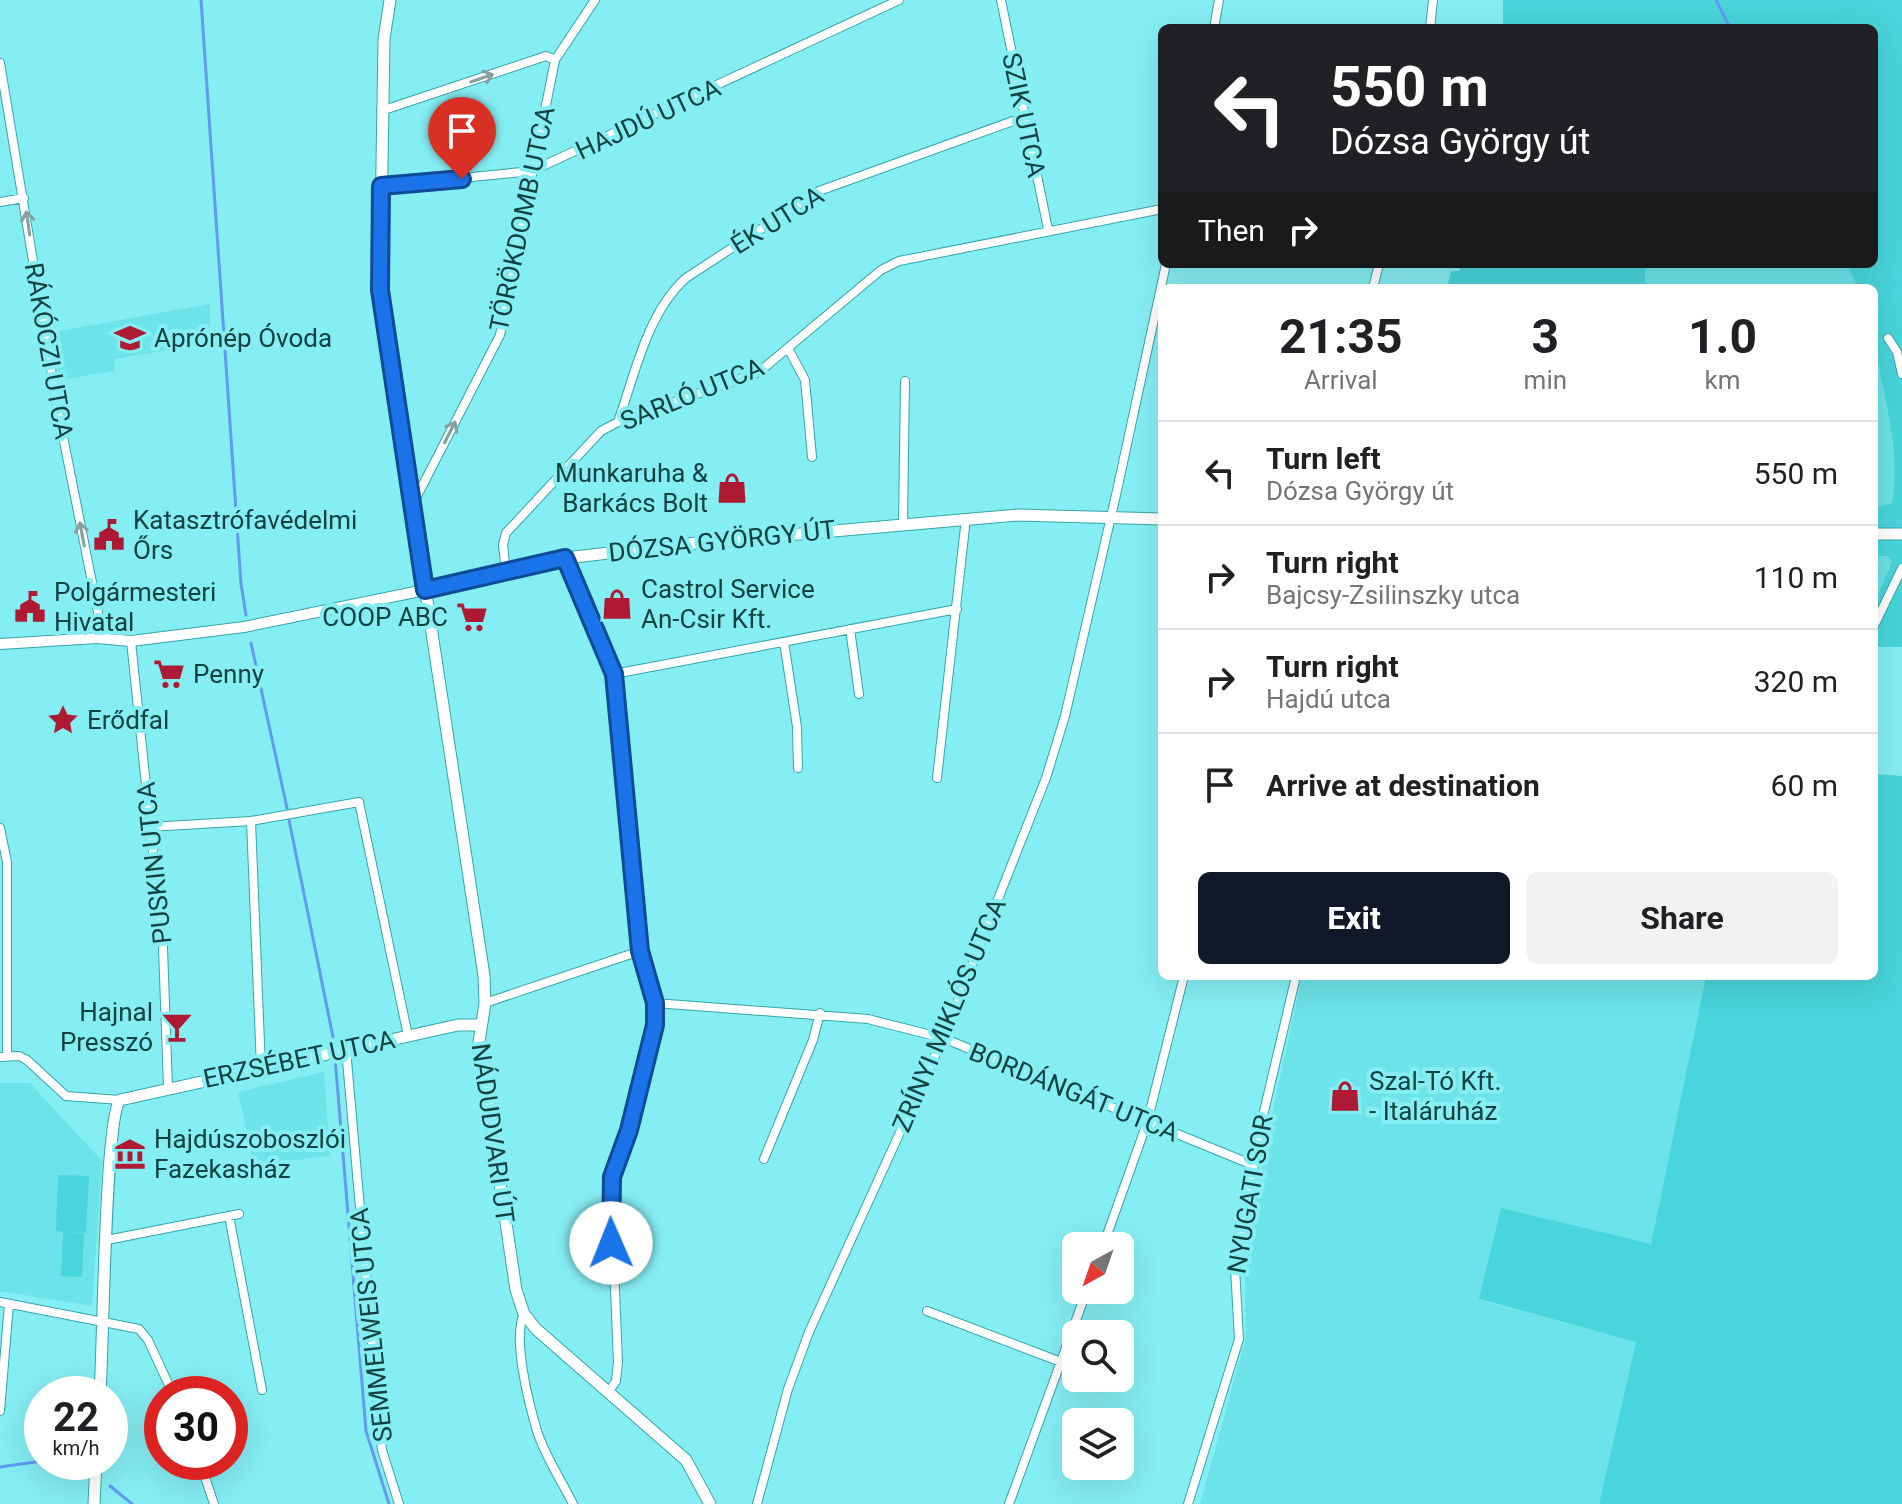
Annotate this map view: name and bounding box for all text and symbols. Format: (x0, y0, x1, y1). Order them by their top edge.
street label: SZIK UTCA (996, 50, 1052, 180)
text: 550 m (1330, 54, 1489, 120)
icon: left (1198, 56, 1302, 160)
one-way arrow (469, 69, 494, 84)
street label: HAJDÚ UTCA (571, 72, 725, 166)
pin (428, 97, 496, 179)
street label: TÖRÖKDOMB UTCA (483, 104, 561, 334)
icon: arrive (440, 109, 484, 153)
text: Dózsa György út (1330, 121, 1590, 163)
street label: ÉK UTCA (725, 180, 829, 260)
icon: right (1281, 208, 1325, 252)
one-way arrow (20, 211, 35, 236)
text: Then (1198, 213, 1265, 248)
street label: RÁKÓCZI UTCA (19, 260, 79, 442)
text: 21:35 (1279, 308, 1403, 365)
text: 3 (1532, 308, 1559, 365)
text: 1.0 (1688, 308, 1757, 365)
school or university icon: Aprónép Óvoda (113, 321, 147, 355)
place label: Aprónép Óvoda (154, 323, 332, 353)
street label: SARLÓ UTCA (616, 352, 768, 436)
text: Arrival (1304, 365, 1378, 395)
text: min (1524, 365, 1567, 395)
text: km (1705, 365, 1741, 395)
one-way arrow (442, 421, 458, 445)
text: Turn left (1266, 441, 1381, 476)
icon: left (1198, 451, 1242, 495)
text: 550 m (1754, 456, 1838, 491)
place label: Munkaruha & Barkács Bolt (555, 458, 709, 518)
shop icon: Munkaruha & Barkács Bolt (715, 471, 749, 505)
text: Dózsa György út (1266, 476, 1454, 506)
place label: Katasztrófavédelmi Őrs (133, 505, 357, 565)
street label: DÓZSA GYÖRGY ÚT (607, 514, 837, 568)
public building icon: Katasztrófavédelmi Őrs (92, 518, 126, 552)
one-way arrow (74, 522, 89, 548)
text: Turn right (1266, 545, 1399, 580)
icon: right (1198, 555, 1242, 599)
text: 110 m (1754, 560, 1838, 595)
place label: Castrol Service An-Csir Kft. (641, 574, 815, 634)
place label: Polgármesteri Hivatal (54, 577, 216, 637)
text: Bajcsy-Zsilinszky utca (1266, 580, 1520, 610)
shop icon: Castrol Service An-Csir Kft. (600, 587, 634, 621)
public building icon: Polgármesteri Hivatal (13, 590, 47, 624)
supermarket icon: COOP ABC (455, 600, 489, 634)
place label: COOP ABC (322, 602, 448, 632)
text: Turn right (1266, 649, 1399, 684)
supermarket icon: Penny (152, 657, 186, 691)
place label: Penny (193, 659, 264, 689)
icon: right (1198, 659, 1242, 703)
text: 320 m (1754, 664, 1838, 699)
text: Hajdú utca (1266, 684, 1391, 714)
place icon: Erődfal (46, 703, 80, 737)
place label: Erődfal (87, 705, 169, 735)
icon: arrive (1198, 763, 1242, 807)
text: Arrive at destination (1266, 768, 1540, 803)
text: 60 m (1771, 768, 1838, 803)
street label: PUSKIN UTCA (131, 780, 177, 946)
button: Exit (1198, 872, 1510, 964)
button: Share (1526, 872, 1838, 964)
street label: ZRÍNYI MIKLÓS UTCA (886, 894, 1012, 1136)
place label: Hajnal Presszó (60, 997, 153, 1057)
bar icon: Hajnal Presszó (160, 1010, 194, 1044)
street label: ERZSÉBET UTCA (200, 1024, 398, 1094)
street label: BORDÁNGÁT UTCA (965, 1036, 1183, 1148)
street label: NÁDUDVARI ÚT (466, 1041, 520, 1225)
place label: Szal-Tó Kft. - Italáruház (1369, 1066, 1501, 1126)
shop icon: Szal-Tó Kft. - Italáruház (1328, 1079, 1362, 1113)
street label: NYUGATI SOR (1221, 1112, 1279, 1276)
place label: Hajdúszoboszlói Fazekasház (154, 1124, 346, 1184)
museum icon: Hajdúszoboszlói Fazekasház (113, 1137, 147, 1171)
position arrow (569, 1201, 653, 1285)
street label: SEMMELWEIS UTCA (344, 1206, 398, 1444)
north arrow (1062, 1232, 1134, 1304)
map controls (1062, 1232, 1134, 1480)
button: search (1062, 1320, 1134, 1392)
speed limit sign: 30 (144, 1376, 248, 1480)
text: 22 (53, 1394, 99, 1441)
button: layers (1062, 1408, 1134, 1480)
text: km/h (53, 1436, 99, 1460)

